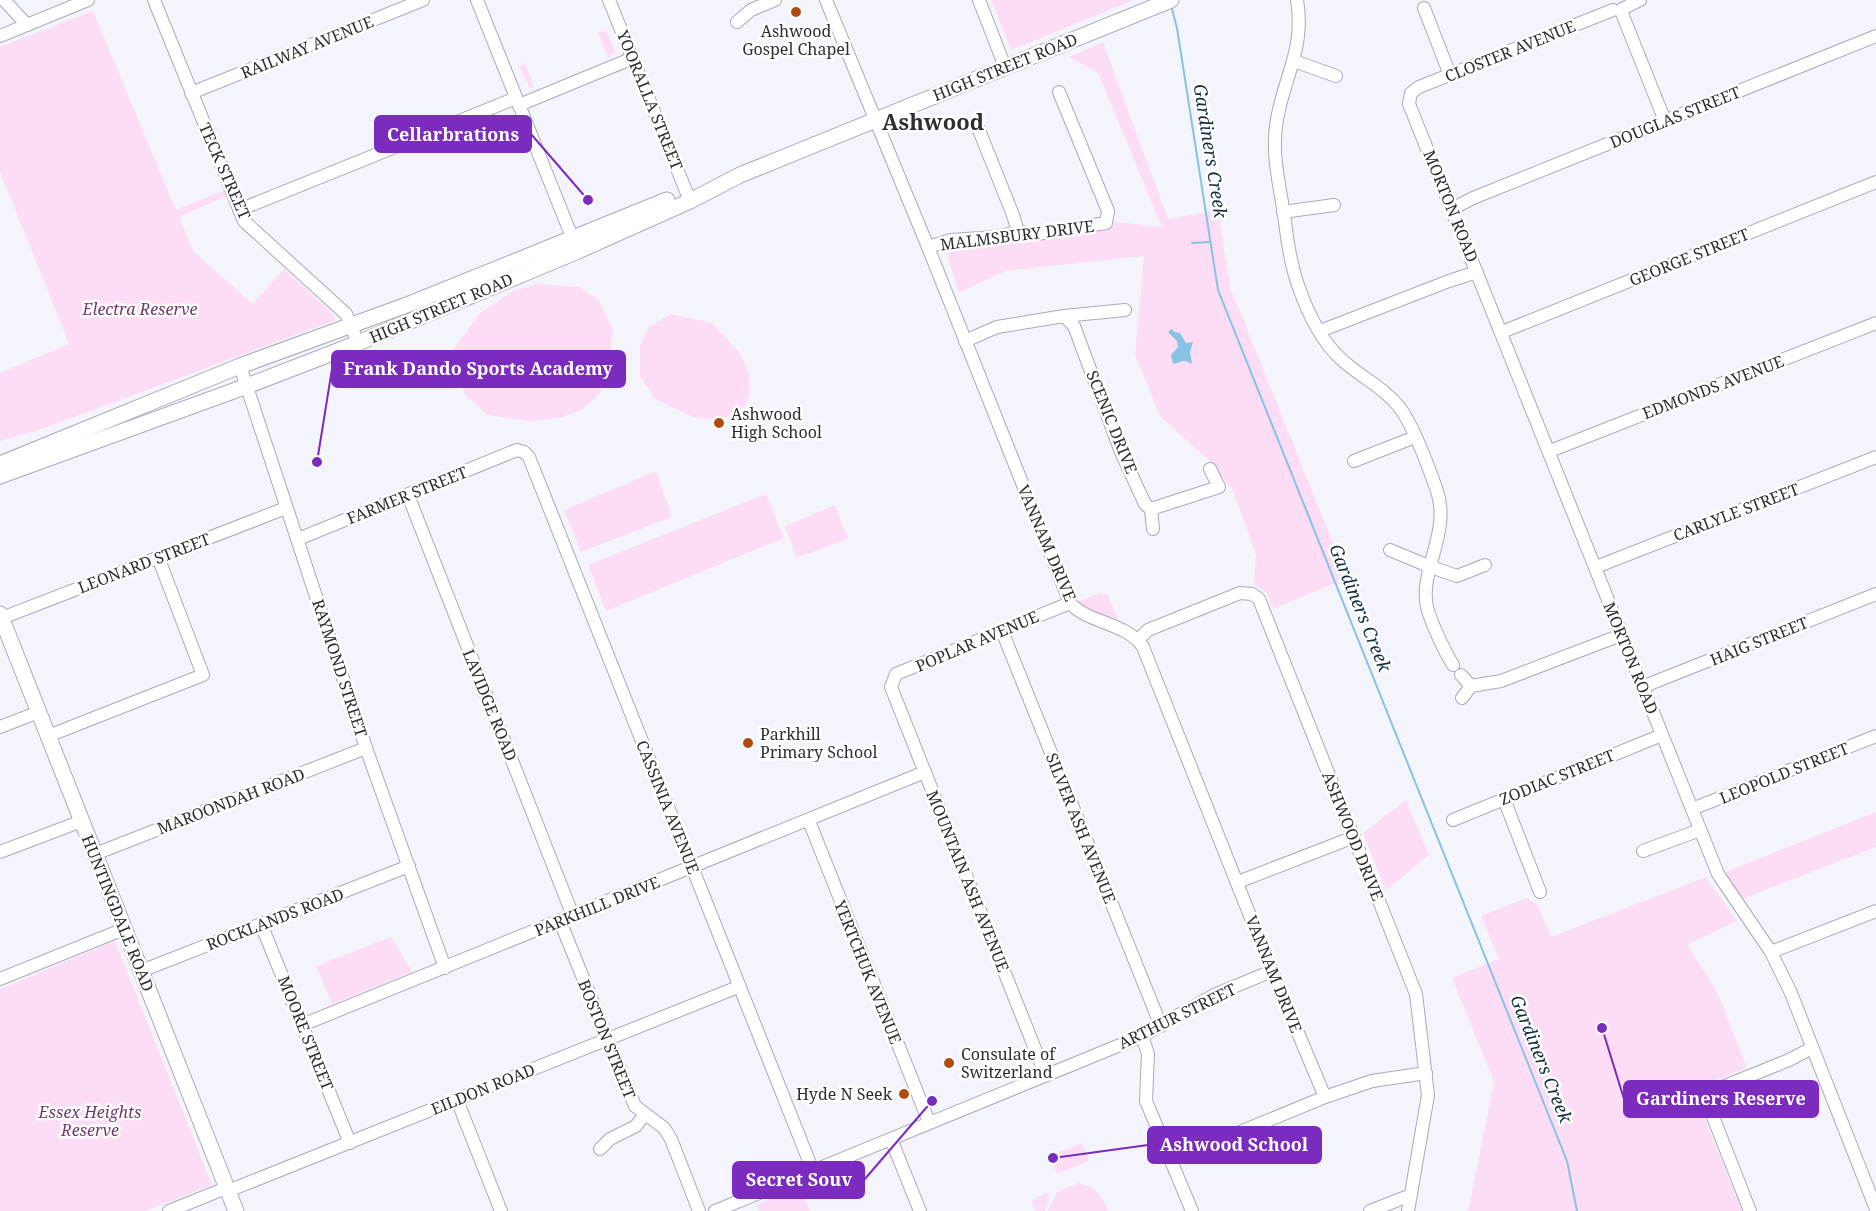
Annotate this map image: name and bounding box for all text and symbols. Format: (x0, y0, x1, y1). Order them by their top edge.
marker: Ashwood Gospel Chapel (789, 5, 803, 19)
street label: RAILWAY AVENUE (237, 10, 377, 84)
street label: CLOSTER AVENUE (1441, 15, 1579, 87)
place label: Ashwood Gospel Chapel (742, 20, 850, 60)
street label: YOORALLA STREET (612, 26, 688, 173)
street label: HIGH STREET ROAD (929, 28, 1081, 106)
street label: DOUGLAS STREET (1606, 81, 1744, 153)
water label: Gardiners Creek (1189, 82, 1234, 220)
district label: Ashwood (882, 106, 984, 136)
callout: Cellarbrations (375, 116, 531, 152)
street label: TECK STREET (194, 119, 256, 223)
text: Cellarbrations (387, 122, 519, 146)
street label: MORTON ROAD (1418, 147, 1484, 265)
street label: MALMSBURY DRIVE (939, 215, 1095, 255)
street label: GEORGE STREET (1626, 223, 1752, 291)
street label: HIGH STREET ROAD (366, 268, 516, 348)
park label: Electra Reserve (82, 298, 198, 320)
street label: EDMONDS AVENUE (1639, 350, 1787, 424)
callout: Frank Dando Sports Academy (332, 351, 625, 387)
text: Frank Dando Sports Academy (343, 356, 613, 380)
street label: SCENIC DRIVE (1081, 367, 1143, 477)
place label: Ashwood High School (731, 403, 822, 443)
marker: Ashwood High School (712, 416, 726, 430)
street label: FARMER STREET (343, 461, 471, 529)
street label: CARLYLE STREET (1670, 478, 1802, 546)
street label: VANNAM DRIVE (1013, 481, 1081, 605)
street label: LEONARD STREET (75, 528, 213, 598)
water label: Gardiners Creek (1324, 540, 1398, 676)
street label: RAYMOND STREET (307, 596, 373, 740)
street label: MORTON ROAD (1598, 599, 1664, 717)
street label: POPLAR AVENUE (912, 605, 1042, 677)
street label: HAIG STREET (1707, 611, 1811, 671)
street label: LAVIDGE ROAD (458, 646, 522, 764)
place label: Parkhill Primary School (760, 723, 877, 763)
marker: Parkhill Primary School (741, 736, 755, 750)
street label: CASSINIA AVENUE (631, 737, 705, 877)
street label: LEOPOLD STREET (1716, 737, 1852, 809)
street label: ZODIAC STREET (1496, 744, 1618, 810)
street label: SILVER ASH AVENUE (1041, 750, 1121, 907)
street label: MAROONDAH ROAD (154, 763, 308, 839)
street label: ASHWOOD DRIVE (1317, 768, 1389, 904)
street label: MOUNTAIN ASH AVENUE (921, 787, 1015, 975)
street label: HUNTINGDALE ROAD (77, 831, 159, 995)
street label: PARKHILL DRIVE (531, 871, 663, 941)
street label: ROCKLANDS ROAD (203, 883, 347, 955)
street label: YERTCHUK AVENUE (829, 896, 907, 1047)
street label: VANNAM DRIVE (1240, 912, 1308, 1036)
street label: MOORE STREET (273, 972, 339, 1094)
street label: BOSTON STREET (573, 976, 641, 1102)
street label: ARTHUR STREET (1114, 978, 1240, 1054)
water label: Gardiners Creek (1505, 991, 1579, 1127)
place label: Consulate of Switzerland (961, 1043, 1057, 1083)
marker: Consulate of Switzerland (942, 1056, 956, 1070)
street label: EILDON ROAD (428, 1058, 538, 1120)
callout: Gardiners Reserve (1624, 1081, 1818, 1117)
place label: Hyde N Seek (796, 1083, 893, 1105)
text: Gardiners Reserve (1636, 1086, 1806, 1110)
marker: Hyde N Seek (897, 1087, 911, 1101)
park label: Essex Heights Reserve (38, 1101, 141, 1141)
callout: Ashwood School (1148, 1127, 1321, 1163)
text: Ashwood School (1160, 1132, 1309, 1156)
callout: Secret Souv (733, 1162, 864, 1198)
text: Secret Souv (746, 1167, 852, 1191)

